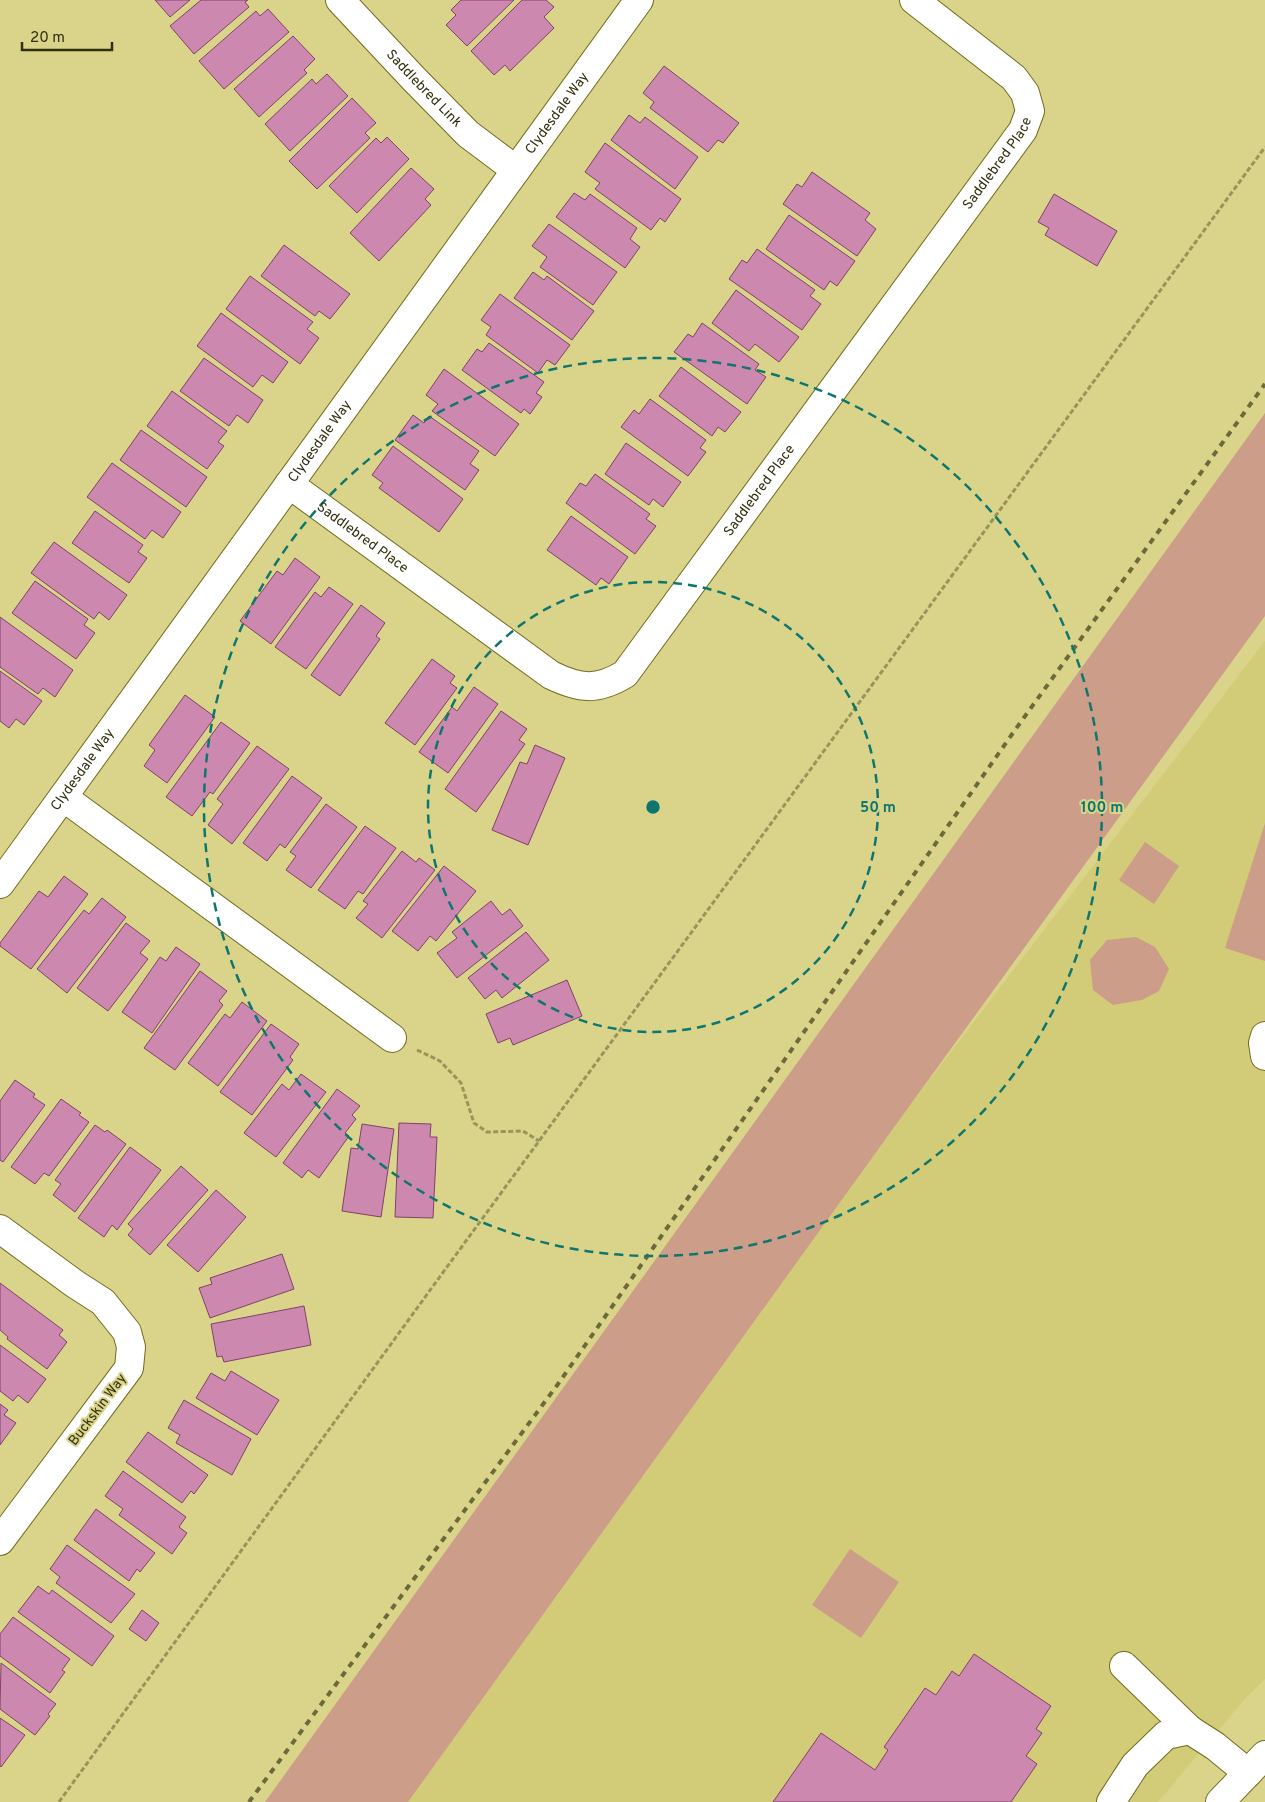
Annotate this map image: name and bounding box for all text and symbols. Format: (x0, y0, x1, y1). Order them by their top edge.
scale bar (22, 20, 112, 52)
text: 20 m (30, 29, 65, 48)
street label: Saddlebred Link (382, 46, 465, 131)
street label: Clydesdale Way (522, 69, 593, 158)
street label: Saddlebred Place (959, 115, 1036, 213)
street label: Clydesdale Way (284, 397, 355, 486)
street label: Saddlebred Place (720, 441, 798, 540)
street label: Saddlebred Place (313, 498, 412, 577)
street label: Clydesdale Way (47, 725, 118, 814)
centre of rings (644, 798, 662, 816)
text: 50 m (860, 799, 896, 818)
text: 100 m (1081, 799, 1123, 818)
street label: Buckskin Way (65, 1371, 131, 1449)

